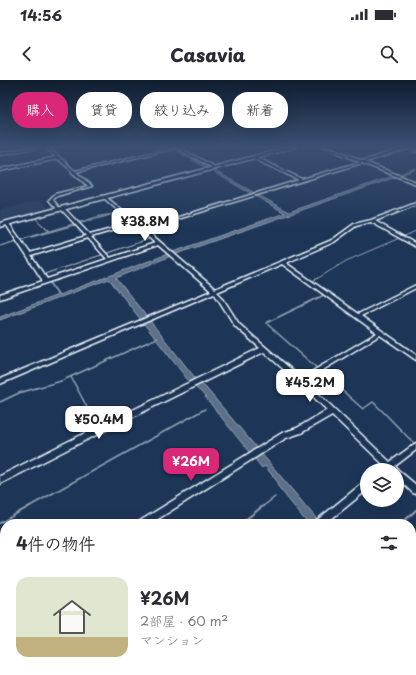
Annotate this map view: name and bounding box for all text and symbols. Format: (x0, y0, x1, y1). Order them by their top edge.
text: 14:56 (20, 3, 62, 26)
text: Casavia (170, 41, 246, 68)
icon: back (16, 43, 38, 65)
icon: search (378, 43, 400, 65)
chip: 購入 (12, 92, 68, 128)
chip: 賃貸 (76, 92, 132, 128)
chip: 絞り込み (140, 92, 224, 128)
chip: 新着 (232, 92, 288, 128)
pin: ¥38.8M (112, 208, 178, 242)
text: ¥38.8M (121, 211, 169, 230)
pin: ¥45.2M (277, 369, 343, 403)
text: ¥45.2M (285, 372, 335, 391)
pin: ¥50.4M (66, 406, 132, 440)
text: ¥50.4M (74, 409, 124, 428)
pin: ¥26M (167, 448, 215, 482)
text: ¥26M (172, 451, 210, 470)
map controls (360, 463, 404, 507)
button: layers (360, 463, 404, 507)
text: 4件の物件 (16, 530, 96, 556)
icon: filters (378, 532, 400, 554)
text: ¥26M (140, 585, 189, 611)
icon: home (48, 593, 96, 641)
text: 2部屋 · 60 m² (140, 611, 228, 630)
text: マンション (140, 630, 204, 649)

